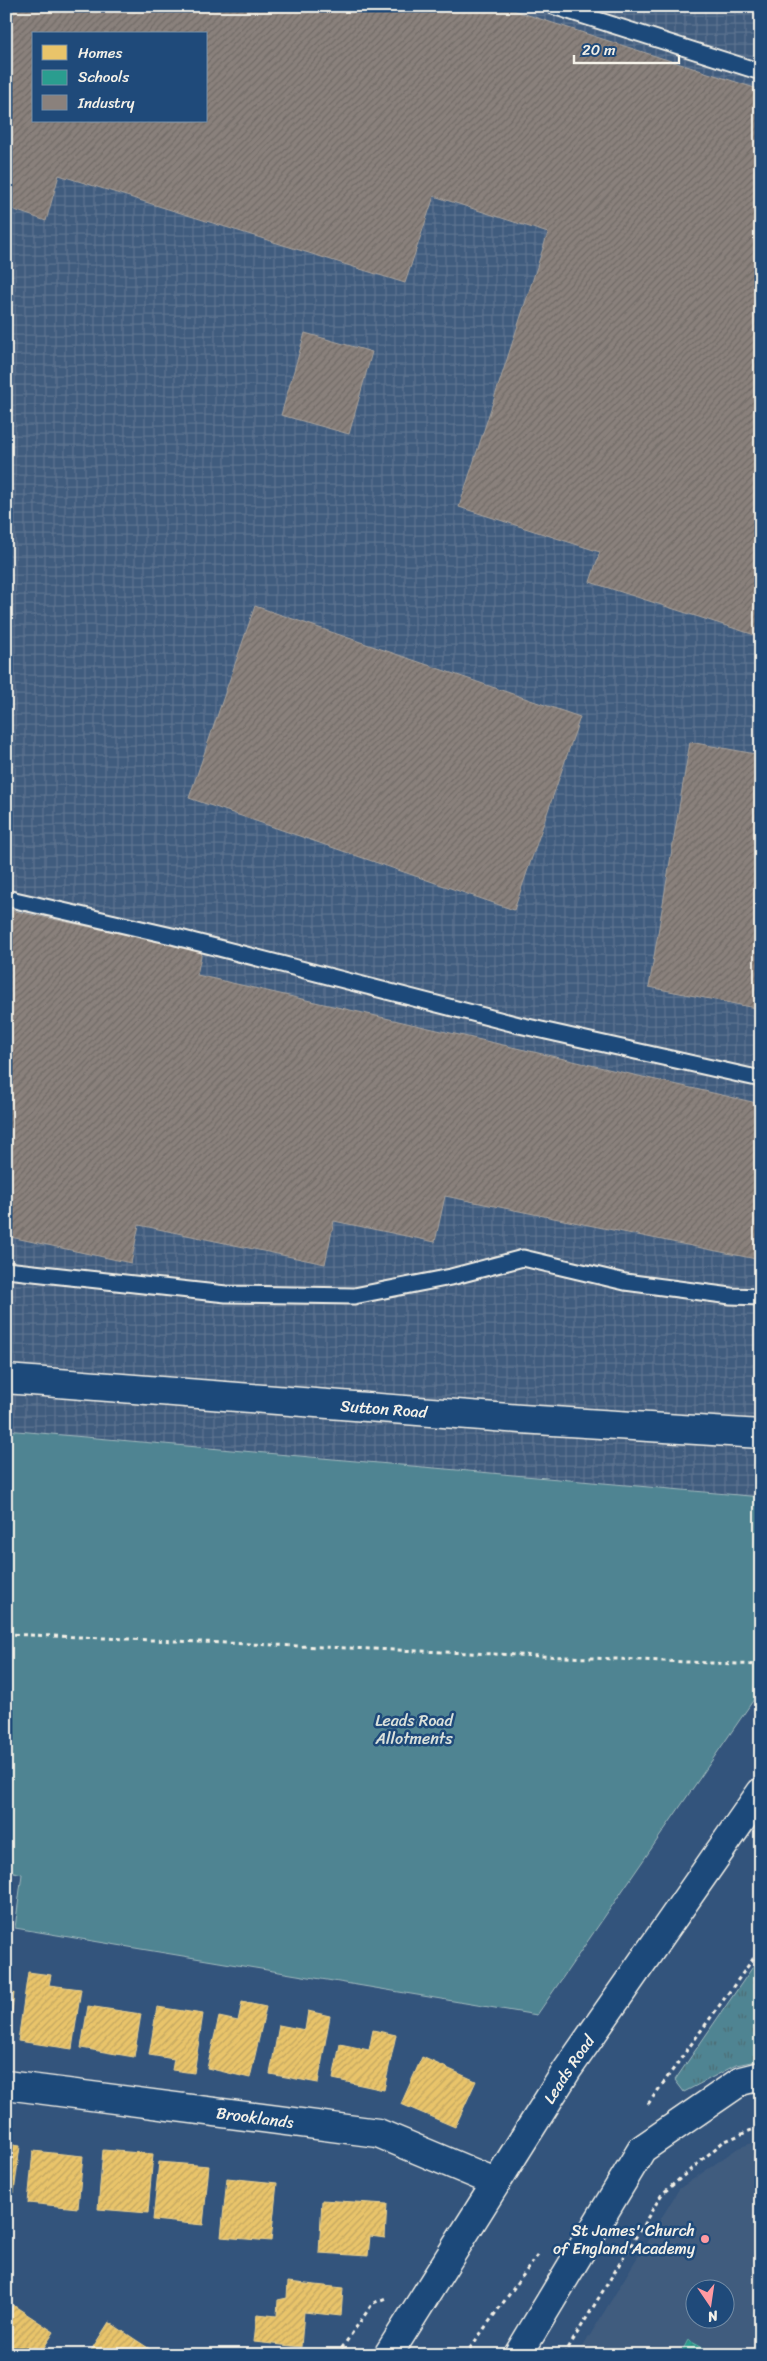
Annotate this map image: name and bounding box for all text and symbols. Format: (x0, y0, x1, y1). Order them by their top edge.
legend (32, 32, 208, 122)
scale bar (574, 32, 680, 64)
text: 20 m (582, 37, 616, 63)
text: Homes (78, 40, 122, 66)
text: Schools (78, 64, 129, 90)
text: Industry (77, 90, 135, 116)
street label: Sutton Road (339, 1391, 430, 1427)
park label: Leads Road Allotments (374, 1706, 454, 1753)
street label: Leads Road (535, 2028, 603, 2110)
street label: Brooklands (214, 2098, 296, 2137)
place label: St James' Church of England Academy (553, 2216, 696, 2263)
marker: St James' Church of England Academy (699, 2233, 711, 2245)
north arrow (684, 2278, 734, 2328)
text: N (705, 2303, 721, 2330)

